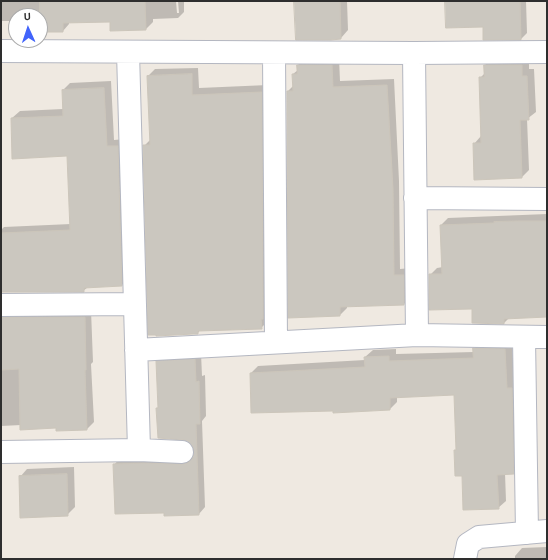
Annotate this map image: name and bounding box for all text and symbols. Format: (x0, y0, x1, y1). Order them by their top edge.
north arrow (8, 8, 48, 48)
text: U (24, 11, 31, 22)

